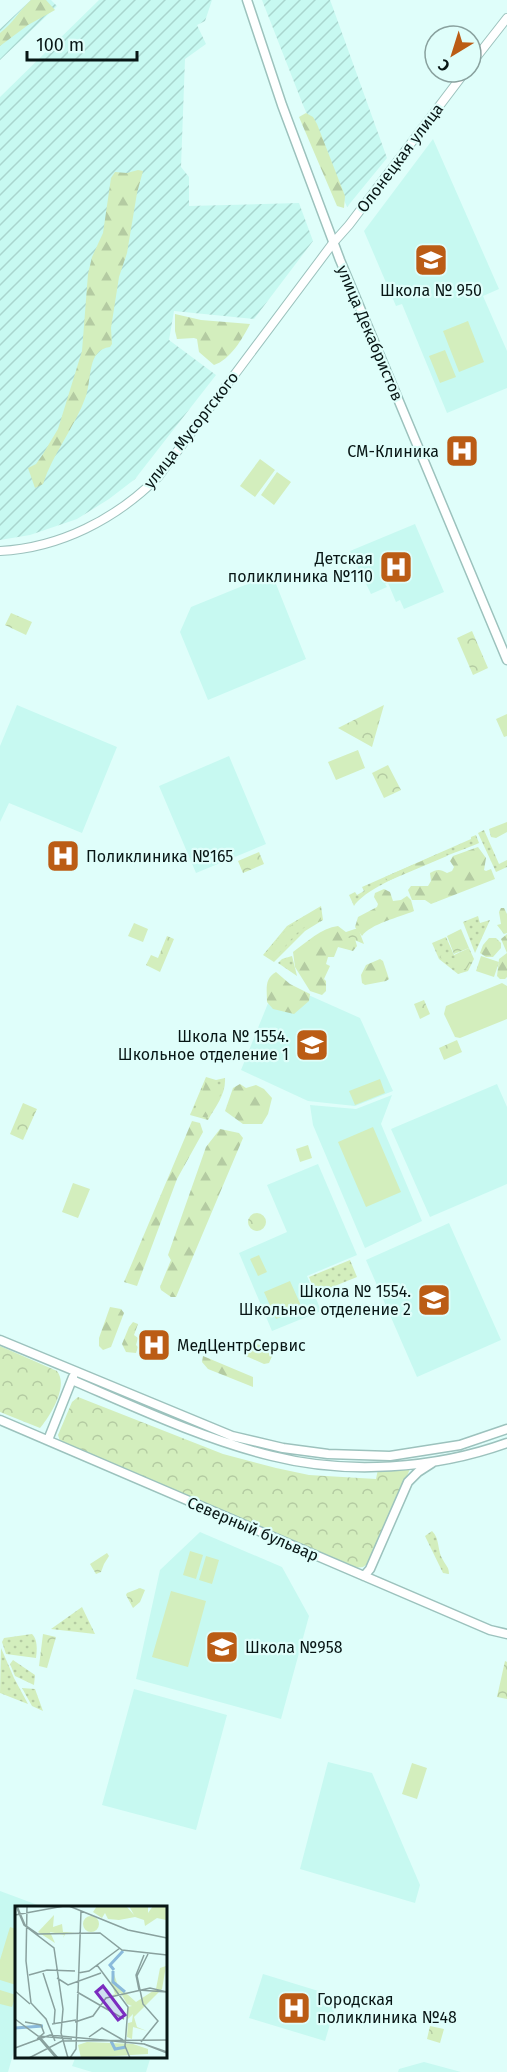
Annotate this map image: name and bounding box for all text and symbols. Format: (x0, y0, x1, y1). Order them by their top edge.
scale bar (27, 24, 136, 62)
north arrow (423, 24, 483, 84)
text: 100 m (36, 34, 84, 56)
text: С (434, 55, 454, 76)
street label: Олонецкая улица (353, 100, 447, 216)
school or university icon: Школа № 950 (413, 242, 449, 278)
street label: улица Декабристов (333, 262, 407, 404)
place label: Школа № 950 (380, 281, 482, 300)
street label: улица Мусоргского (140, 368, 242, 492)
hospital icon: СМ-Клиника (444, 433, 480, 469)
place label: СМ-Клиника (347, 442, 439, 461)
place label: Детская поликлиника №110 (228, 549, 373, 586)
hospital icon: Детская поликлиника №110 (378, 549, 414, 585)
hospital icon: Поликлиника №165 (45, 838, 81, 874)
place label: Поликлиника №165 (86, 847, 233, 866)
place label: Школа № 1554. Школьное отделение 1 (118, 1027, 289, 1064)
school or university icon: Школа № 1554. Школьное отделение 1 (294, 1027, 330, 1063)
place label: Школа № 1554. Школьное отделение 2 (239, 1282, 411, 1319)
school or university icon: Школа № 1554. Школьное отделение 2 (416, 1282, 452, 1318)
hospital icon: МедЦентрСервис (136, 1327, 172, 1363)
place label: МедЦентрСервис (177, 1336, 306, 1355)
street label: Северный бульвар (184, 1493, 322, 1565)
school or university icon: Школа №958 (204, 1629, 240, 1665)
place label: Школа №958 (245, 1638, 343, 1657)
inset map (15, 1906, 166, 2057)
hospital icon: Городская поликлиника №48 (276, 1990, 312, 2026)
place label: Городская поликлиника №48 (317, 1990, 457, 2027)

